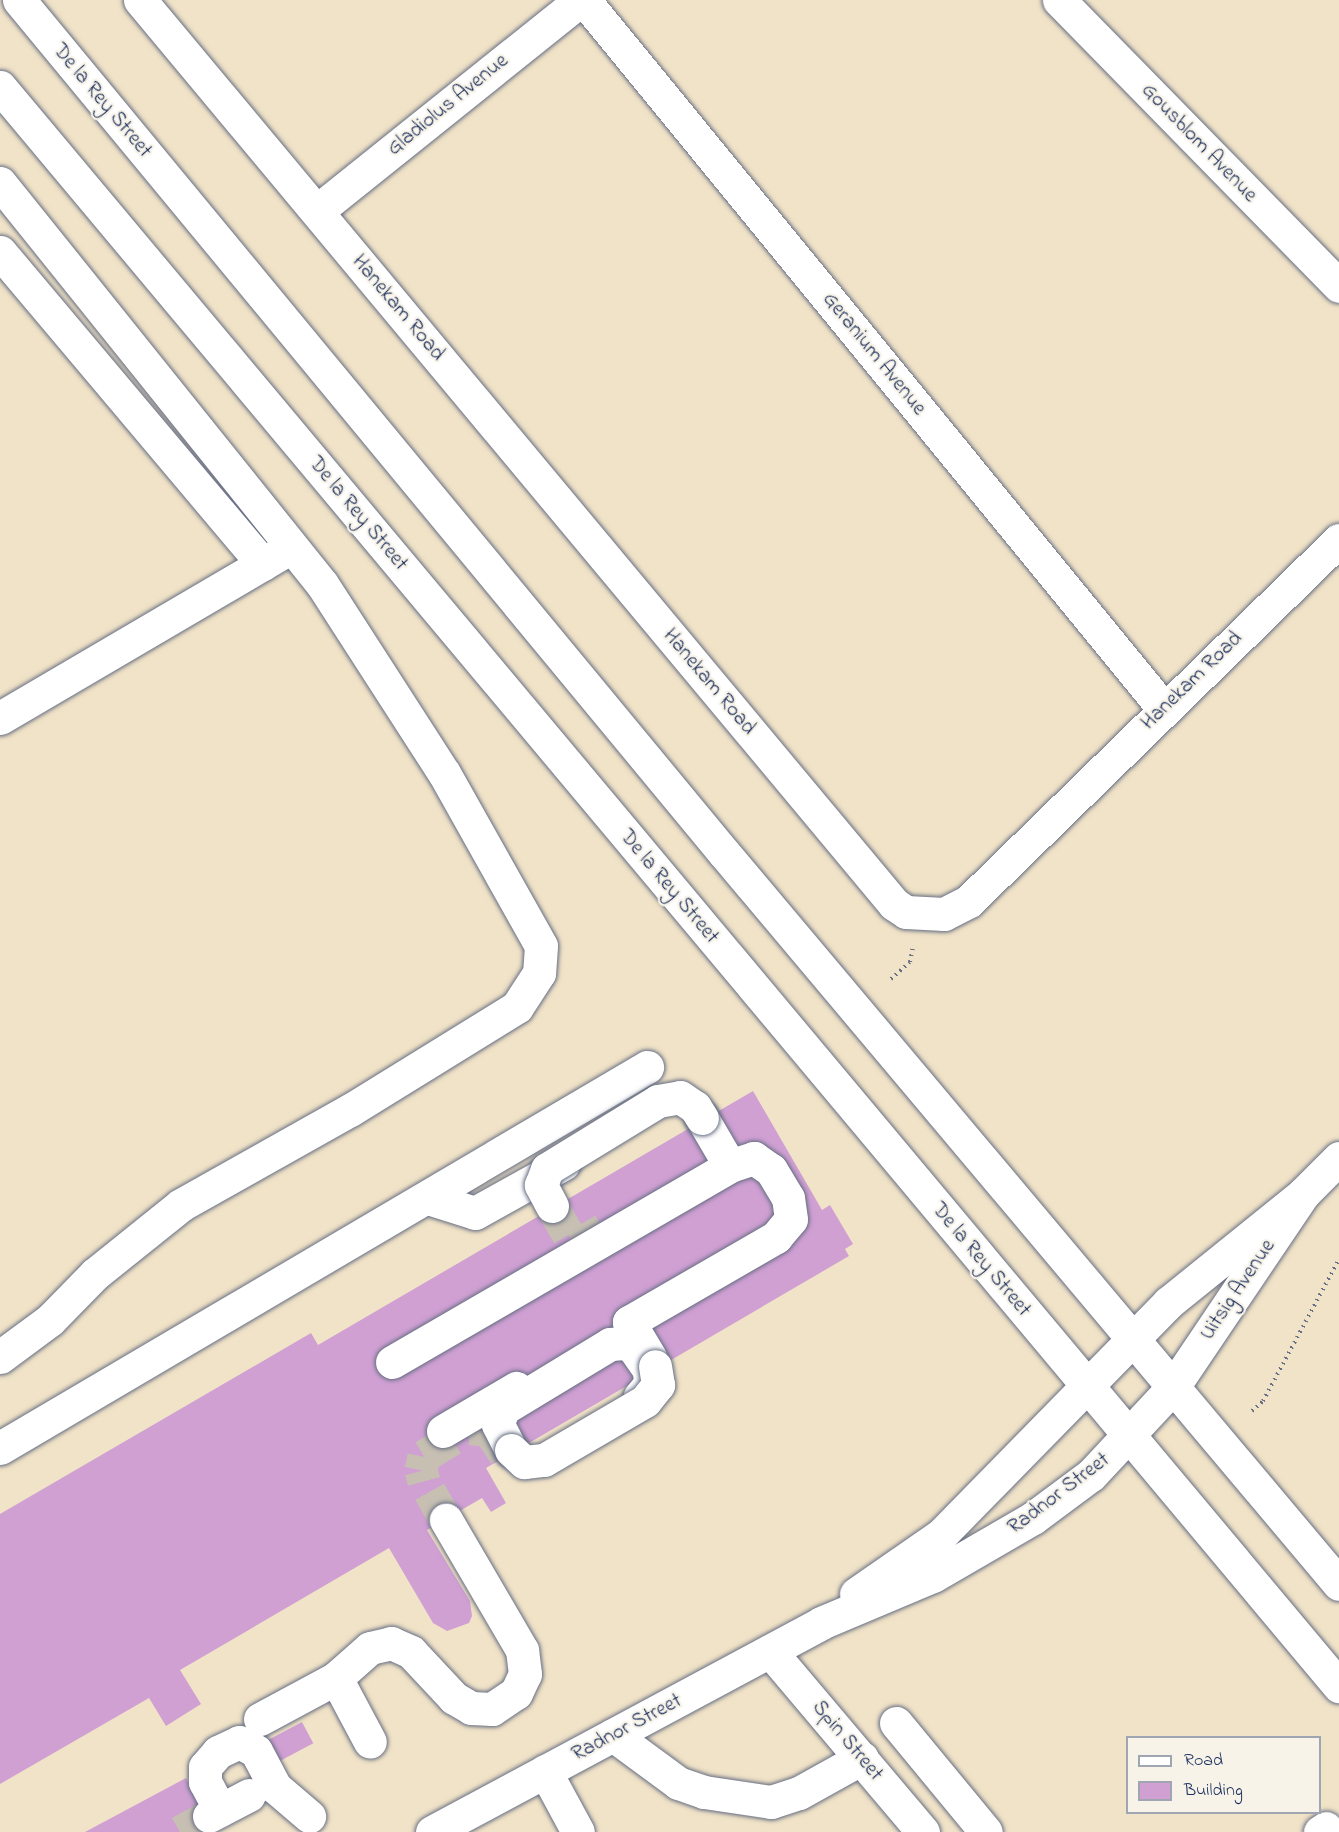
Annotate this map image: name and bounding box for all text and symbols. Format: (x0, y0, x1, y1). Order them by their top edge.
street label: De la Rey Street (47, 39, 157, 163)
street label: Gladiolus Avenue (383, 49, 513, 161)
street label: Gousblom Avenue (1136, 78, 1262, 208)
street label: Hanekam Road (346, 250, 450, 366)
street label: Geranium Avenue (817, 287, 931, 421)
street label: De la Rey Street (303, 452, 413, 576)
street label: Hanekam Road (657, 624, 761, 740)
street label: Hanekam Road (1136, 626, 1248, 736)
street label: De la Rey Street (614, 825, 724, 949)
street label: De la Rey Street (926, 1198, 1036, 1322)
street label: Uitsig Avenue (1195, 1235, 1281, 1345)
street label: Radnor Street (1003, 1448, 1115, 1540)
street label: Radnor Street (568, 1689, 686, 1767)
street label: Spin Street (806, 1696, 888, 1786)
legend (1126, 1736, 1321, 1814)
text: Road (1184, 1748, 1223, 1774)
text: Building (1184, 1778, 1243, 1804)

